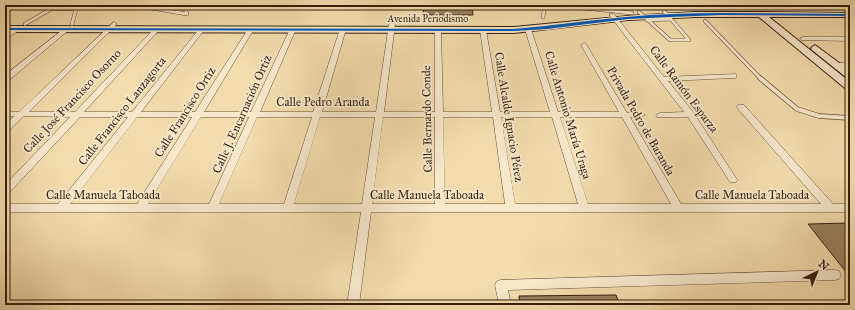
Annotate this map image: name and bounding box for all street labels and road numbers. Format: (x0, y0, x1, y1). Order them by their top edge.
street label: Avenida Periodismo (387, 13, 468, 25)
street label: Calle Ramón Esparza (647, 43, 722, 136)
street label: Calle José Francisco Osorno (20, 46, 125, 157)
street label: Calle Antonio María Uraga (541, 49, 594, 182)
street label: Calle Alcalde Ignacio Pérez (491, 51, 526, 184)
street label: Calle J. Encarnación Ortiz (209, 52, 276, 176)
street label: Calle Francisco Lanzagorta (75, 53, 170, 169)
street label: Calle Francisco Ortiz (151, 64, 219, 160)
street label: Privada Pedro de Baranda (604, 64, 678, 179)
street label: Calle Bernardo Conde (419, 65, 435, 173)
street label: Calle Pedro Aranda (276, 95, 371, 109)
street label: Calle Manuela Taboada (46, 188, 161, 202)
street label: Calle Manuela Taboada (370, 188, 485, 202)
street label: Calle Manuela Taboada (695, 188, 810, 202)

